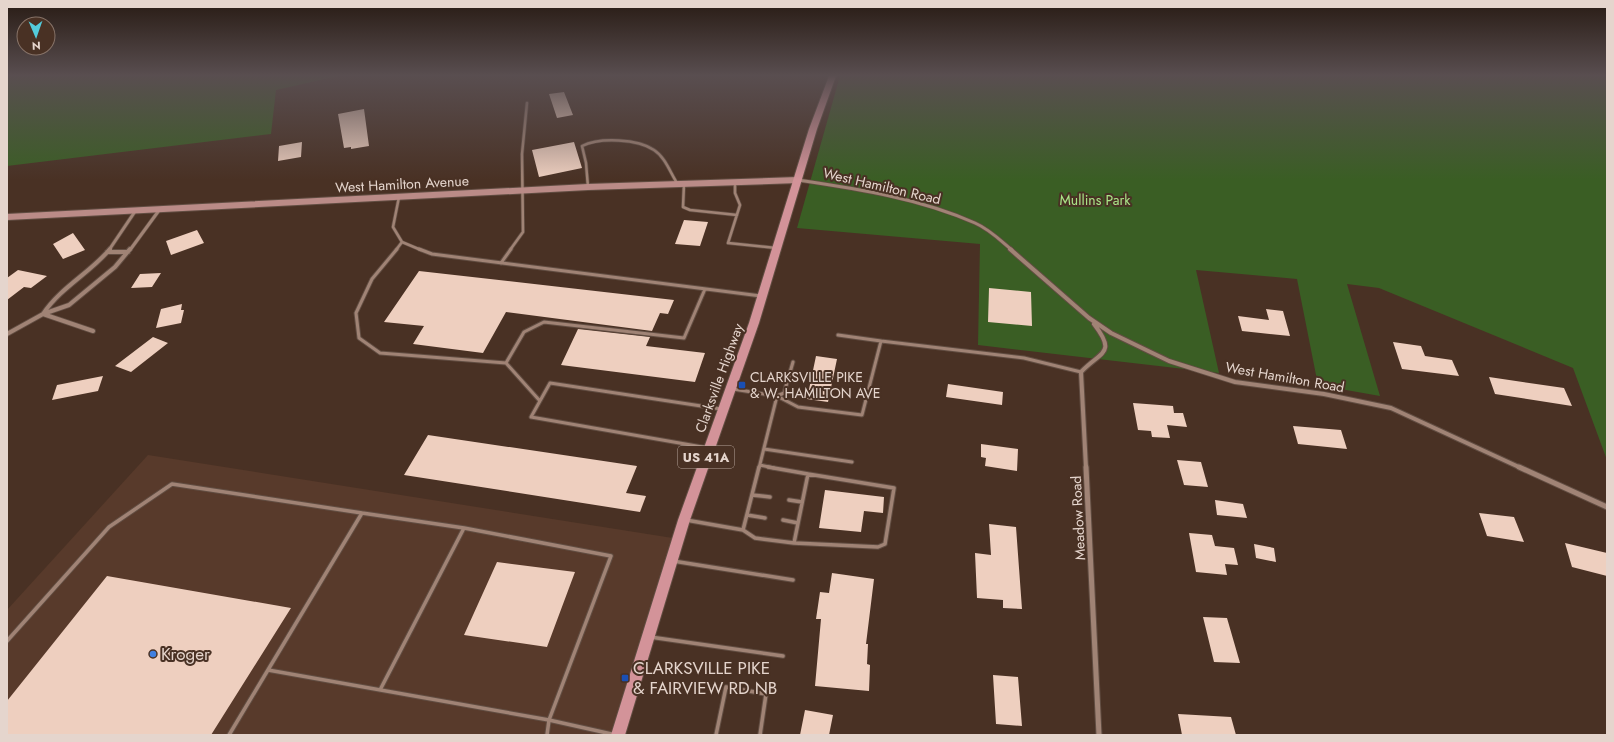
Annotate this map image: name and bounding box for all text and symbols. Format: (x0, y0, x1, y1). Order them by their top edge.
north arrow (16, 16, 56, 56)
text: N (32, 38, 41, 54)
street label: West Hamilton Road (821, 163, 943, 209)
street label: West Hamilton Avenue (335, 171, 469, 197)
park label: Mullins Park (1060, 190, 1131, 210)
street label: Clarksville Highway (690, 320, 748, 435)
street label: West Hamilton Road (1224, 357, 1346, 397)
place label: CLARKSVILLE PIKE & W. HAMILTON AVE (750, 367, 881, 403)
marker: CLARKSVILLE PIKE & W. HAMILTON AVE (737, 380, 747, 390)
road number: US 41A (678, 446, 734, 468)
street label: Meadow Road (1066, 475, 1090, 561)
place label: Kroger (161, 642, 210, 666)
marker: Kroger (148, 649, 158, 659)
place label: CLARKSVILLE PIKE & FAIRVIEW RD NB (633, 656, 777, 700)
marker: CLARKSVILLE PIKE & FAIRVIEW RD NB (620, 673, 630, 683)

